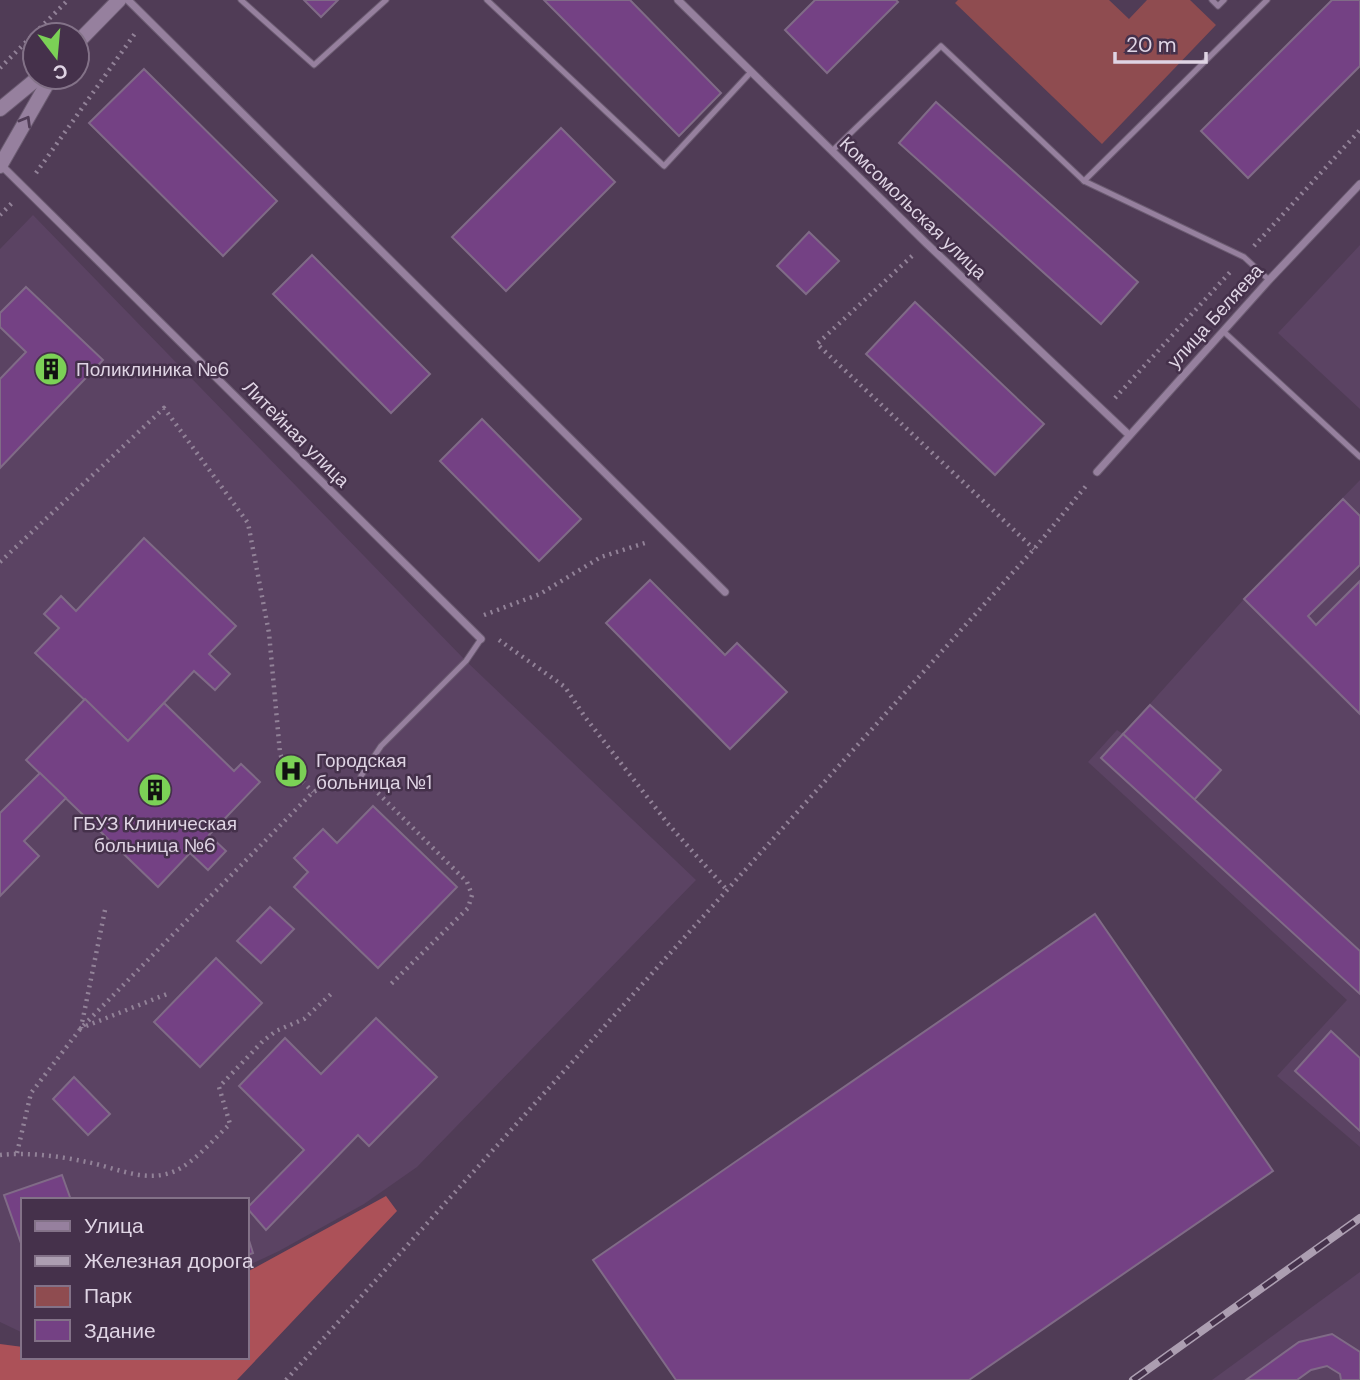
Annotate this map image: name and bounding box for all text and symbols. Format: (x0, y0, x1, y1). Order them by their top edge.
north arrow (21, 21, 91, 91)
scale bar (1115, 21, 1206, 65)
text: 20 m (1126, 31, 1177, 59)
text: С (50, 58, 71, 86)
one-way arrow (18, 116, 31, 129)
street label: Комсомольская улица (834, 131, 992, 285)
street label: улица Беляева (1162, 258, 1269, 373)
building icon: Поликлиника №6 (32, 350, 70, 388)
place label: Поликлиника №6 (76, 357, 230, 382)
street label: Литейная улица (237, 375, 355, 493)
place label: Городская больница №1 (316, 748, 432, 795)
hospital icon: Городская больница №1 (272, 752, 310, 790)
building icon: ГБУЗ Клиническая больница №6 (136, 771, 174, 809)
place label: ГБУЗ Клиническая больница №6 (73, 811, 237, 858)
legend (21, 1198, 248, 1359)
text: Улица (84, 1212, 144, 1240)
text: Железная дорога (84, 1247, 254, 1275)
text: Парк (84, 1282, 132, 1310)
text: Здание (84, 1317, 156, 1345)

